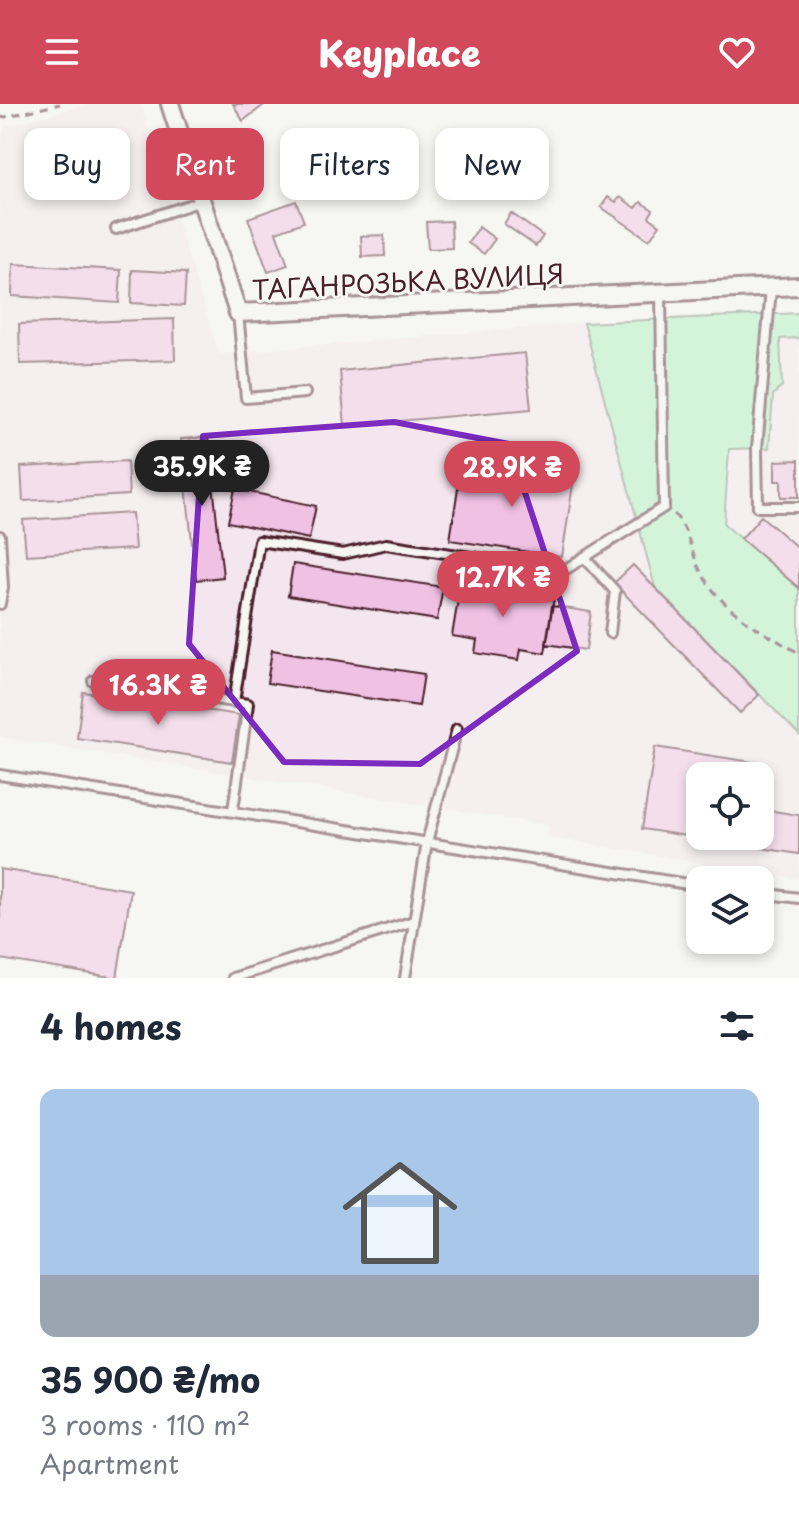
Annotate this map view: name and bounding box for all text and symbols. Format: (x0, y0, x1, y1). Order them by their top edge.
text: Keyplace (318, 25, 481, 79)
icon: menu (40, 30, 84, 74)
icon: heart (715, 30, 759, 74)
chip: Buy (24, 128, 130, 200)
chip: Rent (146, 128, 264, 200)
chip: Filters (280, 128, 419, 200)
chip: New (435, 128, 549, 200)
street label: ТАГАНРОЗЬКА ВУЛИЦЯ (251, 253, 565, 309)
pin: 35.9K ₴ (128, 440, 276, 508)
pin: 28.9K ₴ (438, 441, 586, 509)
text: 35.9K ₴ (152, 446, 252, 485)
text: 28.9K ₴ (462, 447, 562, 486)
pin: 12.7K ₴ (429, 551, 577, 619)
text: 12.7K ₴ (455, 557, 551, 596)
pin: 16.3K ₴ (84, 659, 232, 727)
text: 16.3K ₴ (109, 665, 207, 704)
map controls (686, 762, 774, 954)
button: locate (686, 762, 774, 850)
button: layers (686, 866, 774, 954)
text: 4 homes (40, 1000, 182, 1052)
icon: filters (715, 1004, 759, 1048)
icon: home (328, 1141, 472, 1285)
text: 35 900 ₴/mo (40, 1353, 260, 1405)
text: 3 rooms · 110 m² (40, 1405, 250, 1444)
text: Apartment (40, 1444, 179, 1483)

